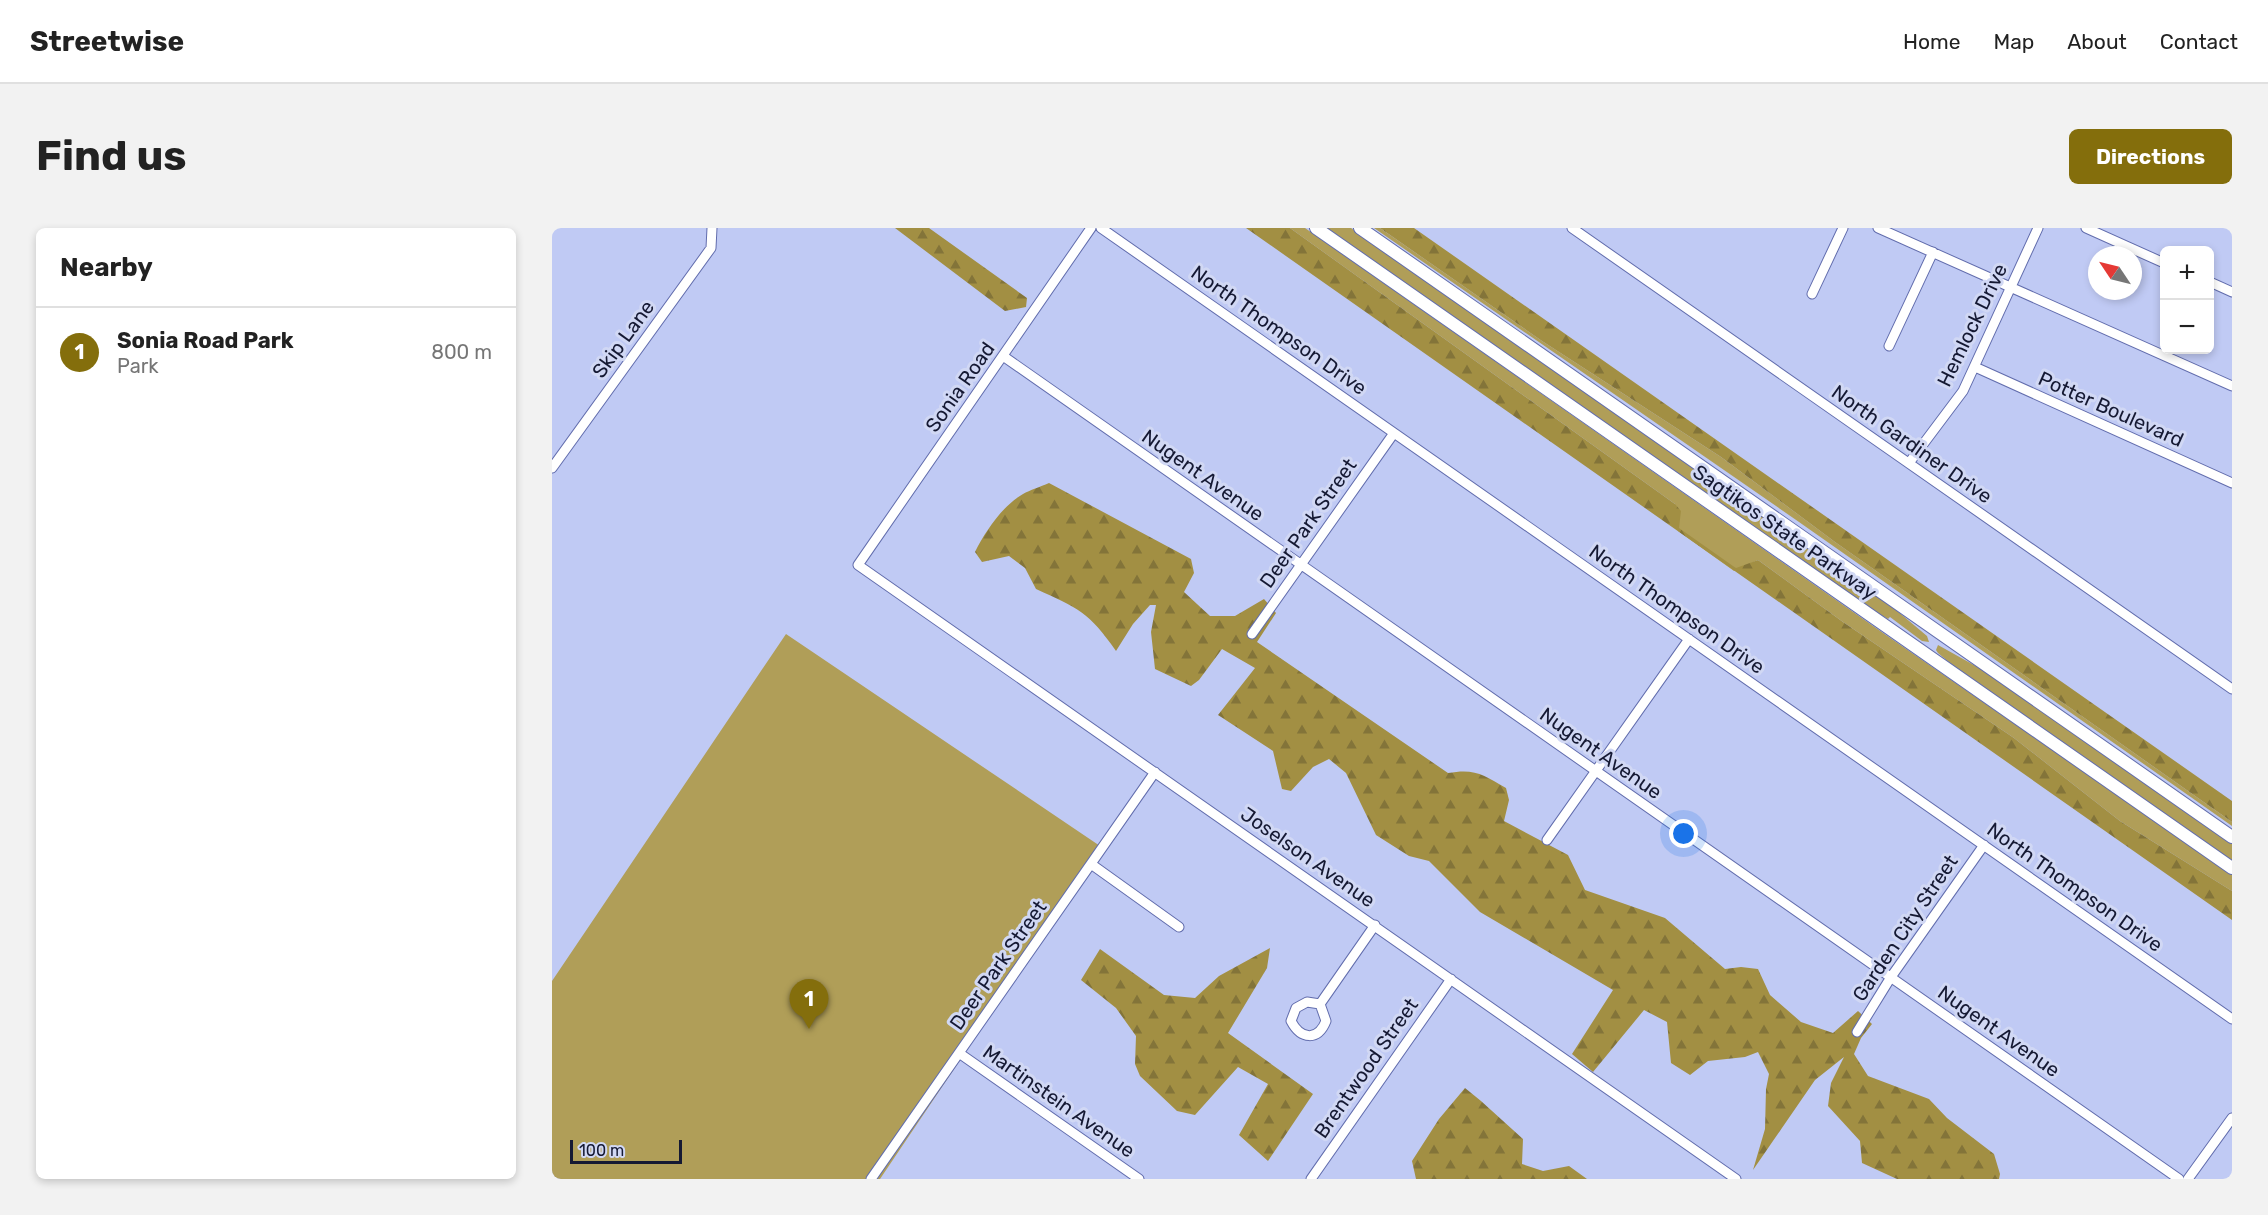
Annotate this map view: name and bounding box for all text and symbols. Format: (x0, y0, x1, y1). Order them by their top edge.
text: Streetwise (30, 25, 184, 58)
text: Home (1903, 29, 1960, 54)
text: Map (1993, 29, 2034, 54)
text: About (2067, 29, 2127, 54)
text: Contact (2160, 29, 2238, 54)
button: Directions (2069, 129, 2232, 184)
text: Find us (36, 131, 187, 181)
north arrow (2088, 246, 2142, 300)
map controls (2160, 246, 2214, 354)
button: + (2160, 246, 2214, 300)
text: Nearby (60, 252, 153, 283)
street label: North Thompson Drive (1187, 260, 1371, 400)
street label: Hemlock Drive (1932, 260, 2012, 390)
street label: Skip Lane (587, 296, 659, 382)
button: − (2160, 300, 2214, 354)
text: Sonia Road Park (117, 327, 294, 354)
street label: Sonia Road (920, 337, 1000, 437)
text: 1 (75, 340, 84, 364)
text: 800 m (431, 340, 492, 364)
text: Park (117, 354, 159, 378)
street label: Potter Boulevard (2035, 366, 2187, 452)
street label: North Gardiner Drive (1827, 380, 1997, 508)
street label: Nugent Avenue (1137, 424, 1269, 526)
street label: Deer Park Street (1254, 454, 1362, 592)
street label: Sagtikos State Parkway (1688, 459, 1882, 605)
street label: North Thompson Drive (1585, 539, 1769, 679)
street label: Nugent Avenue (1535, 702, 1667, 804)
street label: Joselson Avenue (1236, 802, 1380, 912)
street label: North Thompson Drive (1983, 817, 2167, 957)
your location (1669, 819, 1698, 848)
street label: Garden City Street (1847, 850, 1963, 1006)
street label: Deer Park Street (944, 896, 1052, 1034)
pin: 1 (790, 980, 828, 1029)
street label: Nugent Avenue (1933, 980, 2065, 1082)
street label: Brentwood Street (1309, 993, 1423, 1143)
street label: Martinstein Avenue (978, 1040, 1140, 1162)
scale bar (570, 1137, 682, 1164)
text: 100 m (579, 1141, 624, 1160)

